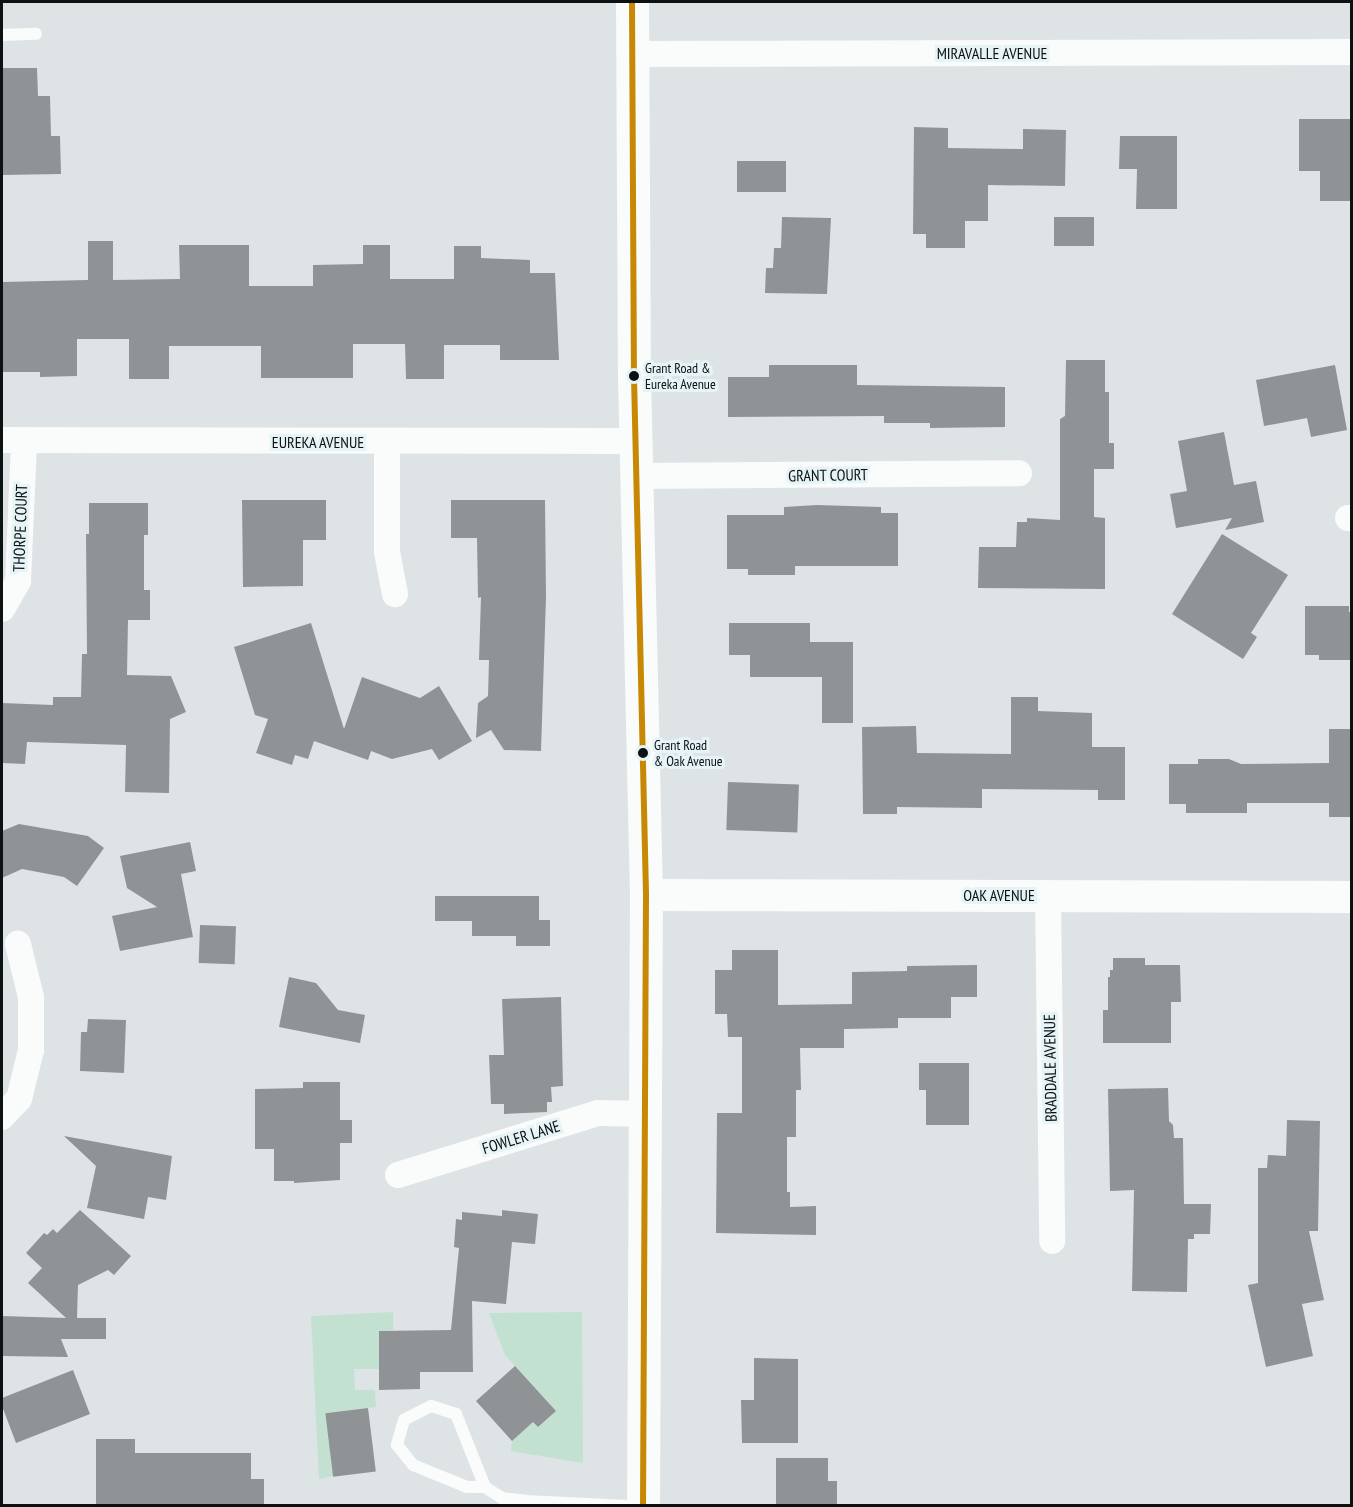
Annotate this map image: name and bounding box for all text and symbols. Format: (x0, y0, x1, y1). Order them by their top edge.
street label: MIRAVALLE AVENUE (936, 43, 1048, 63)
place label: Grant Road & Eureka Avenue (645, 360, 716, 392)
marker: Grant Road & Eureka Avenue (628, 370, 640, 382)
street label: EUREKA AVENUE (271, 432, 365, 452)
street label: GRANT COURT (788, 465, 868, 485)
street label: THORPE COURT (9, 484, 31, 572)
place label: Grant Road & Oak Avenue (654, 737, 723, 770)
marker: Grant Road & Oak Avenue (637, 747, 649, 759)
street label: OAK AVENUE (963, 885, 1035, 905)
street label: BRADDALE AVENUE (1039, 1014, 1061, 1122)
street label: FOWLER LANE (480, 1116, 562, 1158)

